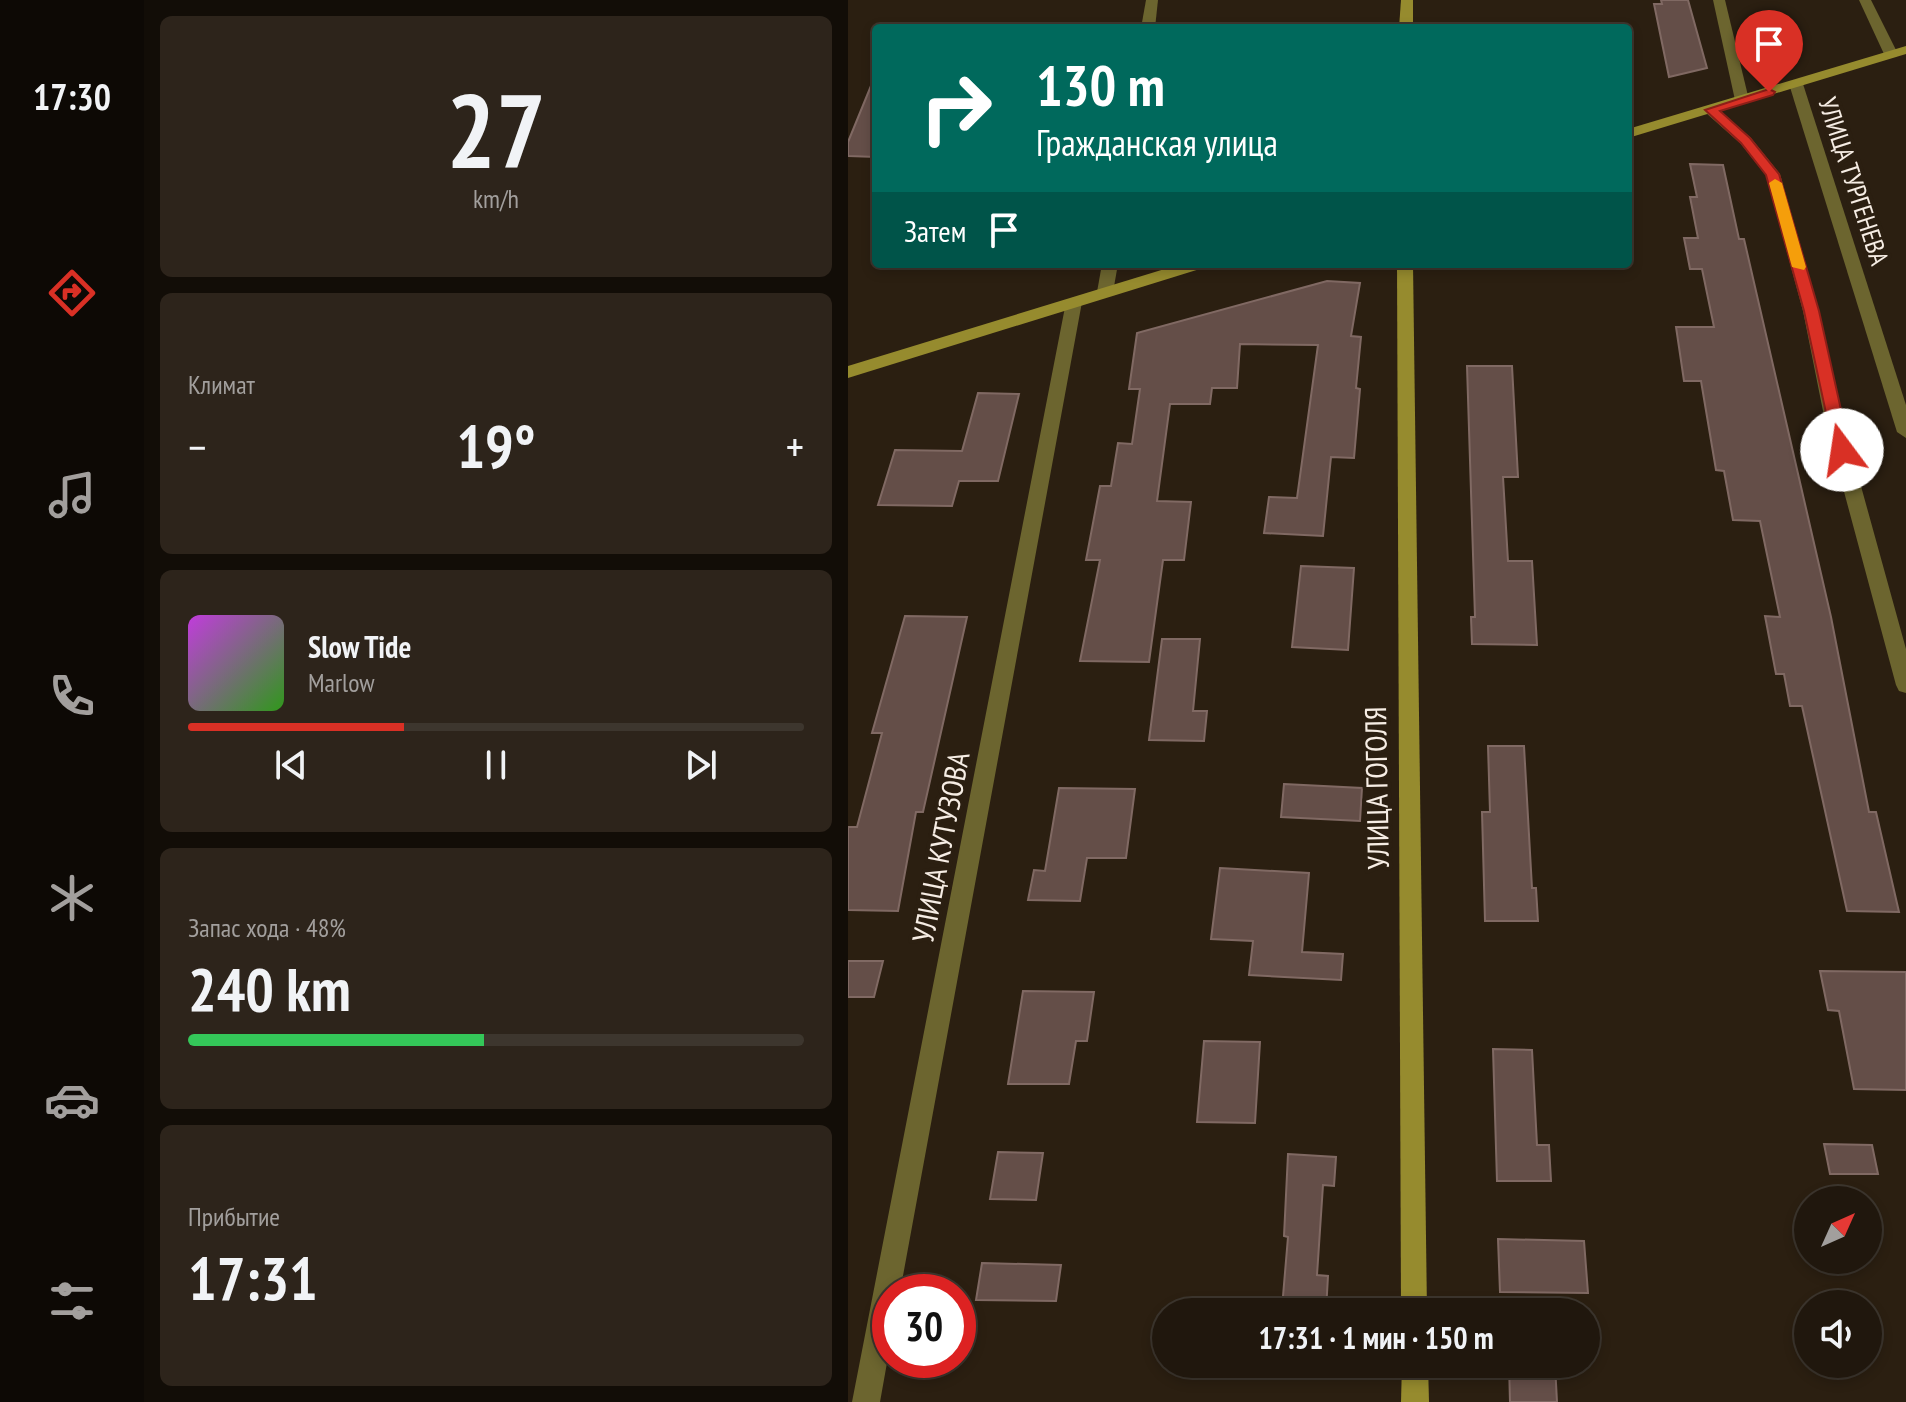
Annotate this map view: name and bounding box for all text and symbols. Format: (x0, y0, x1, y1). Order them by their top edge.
pin (1735, 10, 1803, 92)
icon: arrive (1747, 22, 1791, 66)
text: 130 m (1036, 49, 1165, 121)
icon: right (904, 56, 1008, 160)
text: 27 (446, 62, 546, 197)
text: 17:30 (33, 73, 111, 120)
street label: УЛИЦА ТУРГЕНЕВА (1811, 93, 1897, 270)
text: Гражданская улица (1036, 119, 1278, 166)
text: km/h (473, 182, 519, 215)
icon: arrive (982, 208, 1026, 252)
text: Затем (904, 211, 966, 250)
icon: directions (44, 265, 100, 321)
text: Климат (188, 368, 255, 401)
text: 19° (456, 407, 536, 485)
position arrow (1800, 408, 1884, 492)
text: − (188, 418, 206, 475)
text: + (786, 418, 804, 475)
icon: music (44, 467, 100, 523)
text: Slow Tide (308, 627, 411, 666)
text: Marlow (308, 666, 374, 699)
icon: phone (44, 668, 100, 724)
street label: УЛИЦА ГОГОЛЯ (1355, 706, 1397, 870)
icon: previous (269, 743, 313, 787)
icon: pause (474, 743, 518, 787)
icon: next (679, 743, 723, 787)
street label: УЛИЦА КУТУЗОВА (902, 748, 978, 946)
icon: climate (44, 870, 100, 926)
text: Запас хода · 48% (188, 911, 346, 944)
text: 240 km (188, 950, 351, 1028)
icon: car (44, 1072, 100, 1128)
north arrow (1794, 1186, 1882, 1274)
map controls (1794, 1186, 1882, 1378)
text: Прибытие (188, 1200, 280, 1233)
text: 17:31 (188, 1239, 318, 1317)
icon: filters (44, 1273, 100, 1329)
speed limit sign: 30 (872, 1274, 976, 1378)
button: sound (1794, 1290, 1882, 1378)
text: 17:31 · 1 мин · 150 m (1258, 1318, 1494, 1357)

